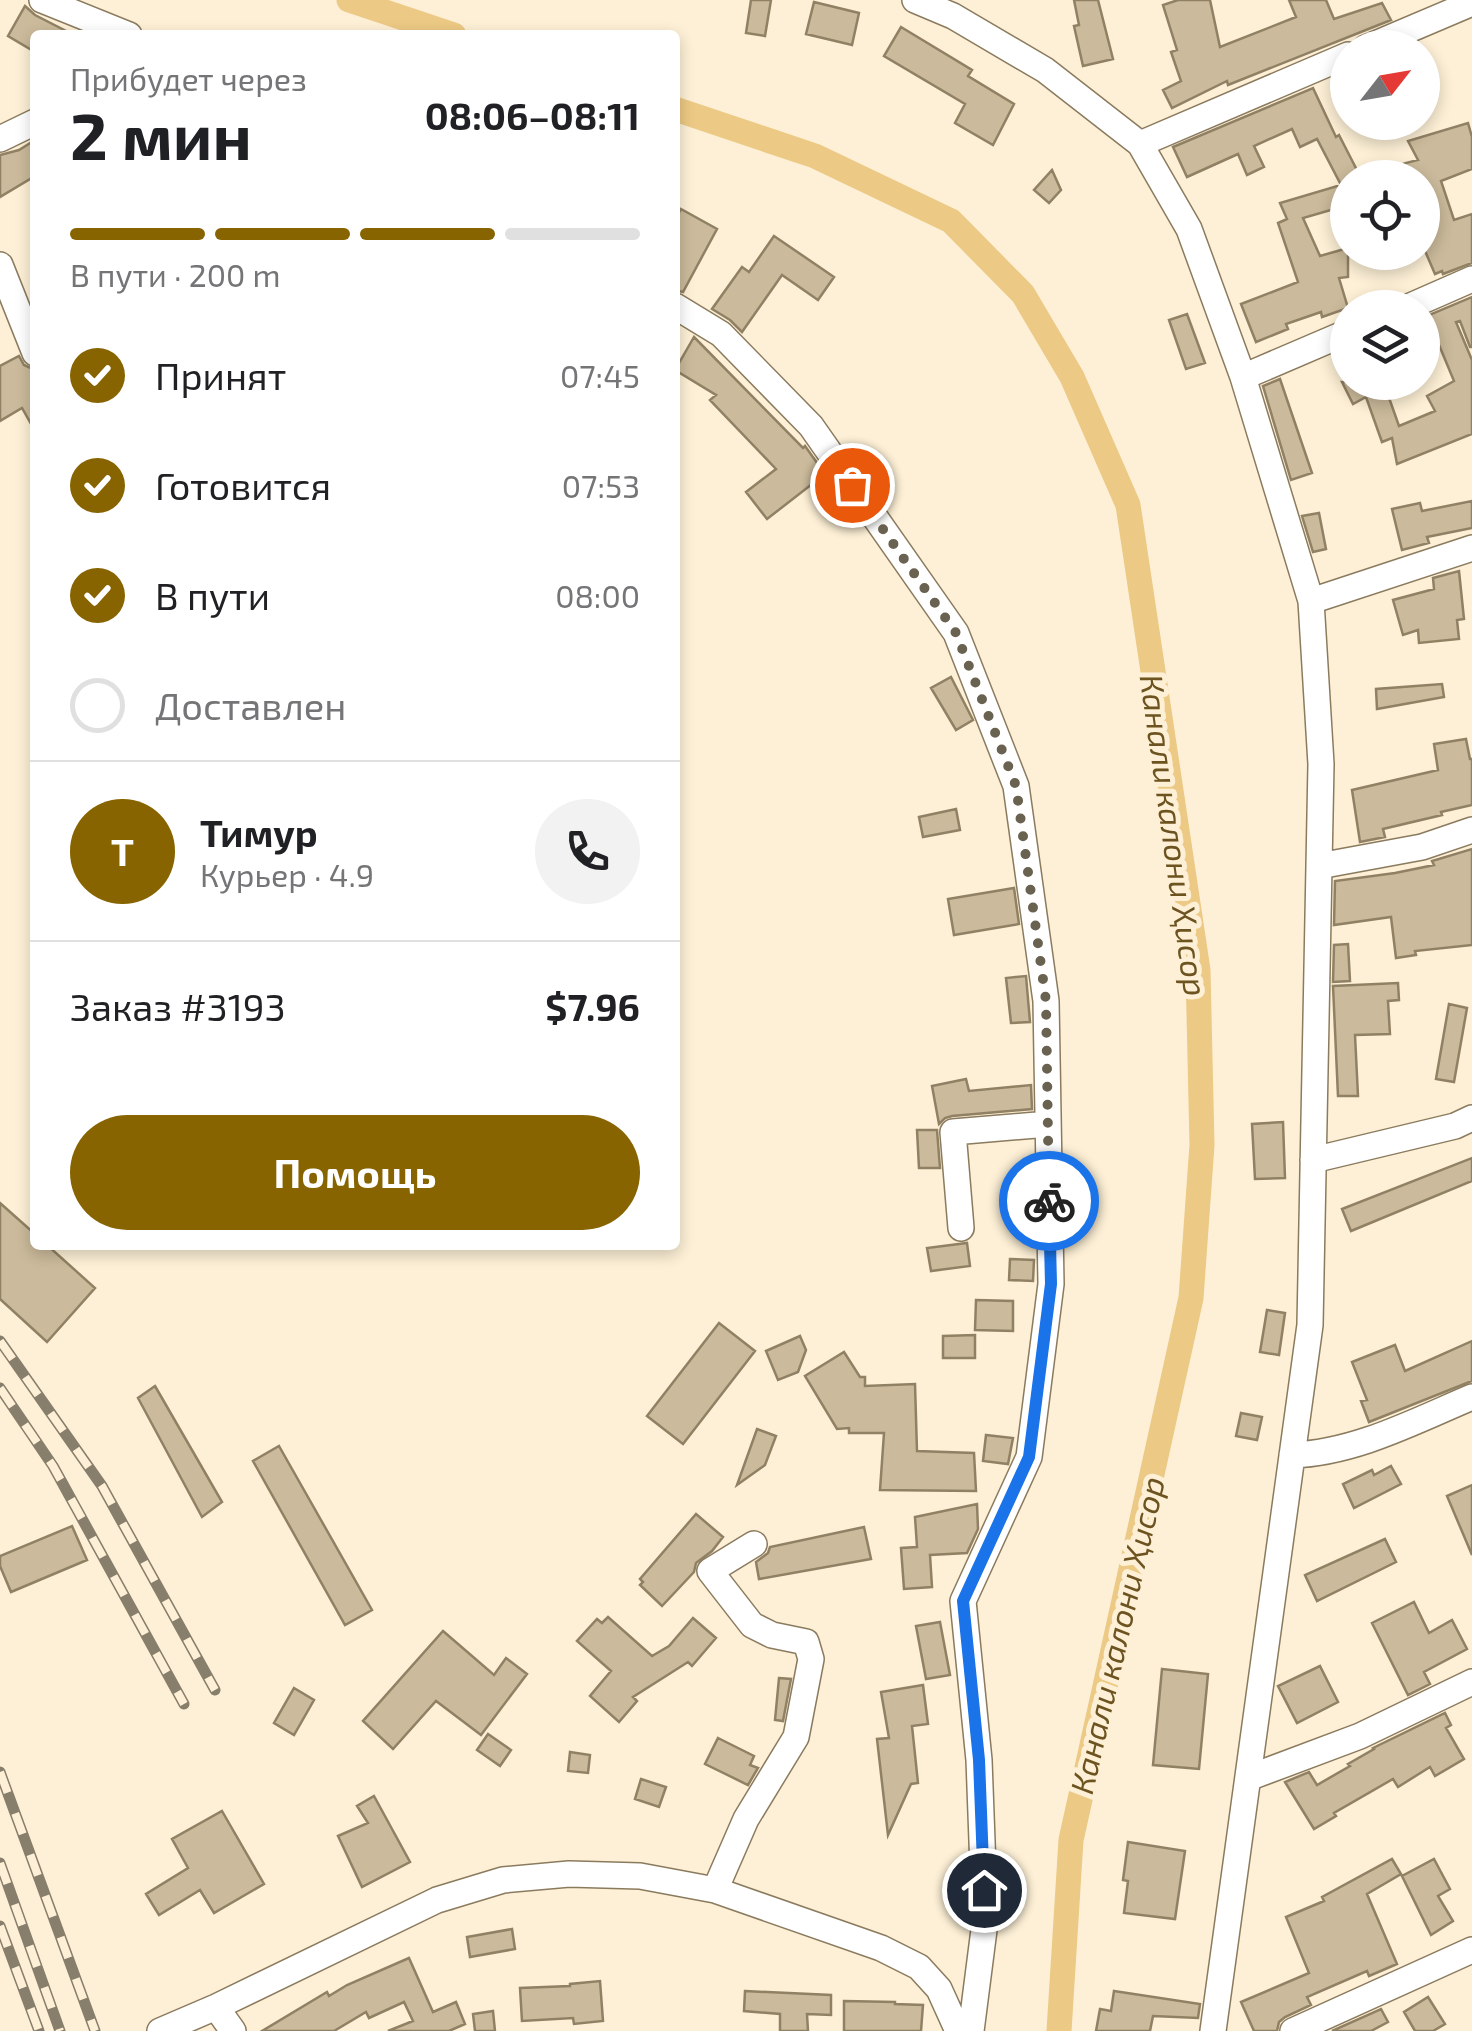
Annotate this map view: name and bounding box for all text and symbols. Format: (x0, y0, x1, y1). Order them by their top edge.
north arrow (1330, 30, 1440, 140)
map controls (1330, 30, 1440, 400)
text: Прибудет через (70, 59, 307, 97)
text: 08:06–08:11 (425, 92, 640, 138)
text: 2 мин (70, 95, 252, 173)
button: locate (1330, 160, 1440, 270)
text: В пути · 200 m (70, 255, 280, 293)
button: layers (1330, 290, 1440, 400)
icon: check (70, 348, 125, 403)
text: Принят (155, 352, 286, 398)
text: 07:45 (560, 356, 640, 394)
pin (810, 443, 895, 528)
icon: check (70, 458, 125, 513)
icon: bag (825, 458, 880, 513)
text: Готовится (155, 462, 331, 508)
text: 07:53 (562, 466, 640, 504)
icon: check (70, 568, 125, 623)
text: В пути (155, 572, 270, 618)
text: 08:00 (555, 576, 640, 614)
water label: Канали калони Ҳисор (1134, 672, 1216, 998)
text: Доставлен (155, 682, 346, 728)
button: phone (535, 799, 640, 904)
text: Тимур (200, 809, 318, 855)
text: Т (111, 828, 134, 874)
text: Курьер · 4.9 (200, 855, 374, 893)
text: Заказ #3193 (70, 983, 286, 1029)
text: $7.96 (545, 983, 640, 1029)
button: Помощь (70, 1115, 640, 1230)
courier (999, 1151, 1099, 1251)
icon: bike (1022, 1174, 1077, 1229)
water label: Канали калони Ҳисор (1061, 1473, 1171, 1797)
pin (942, 1848, 1027, 1933)
icon: home (957, 1863, 1012, 1918)

